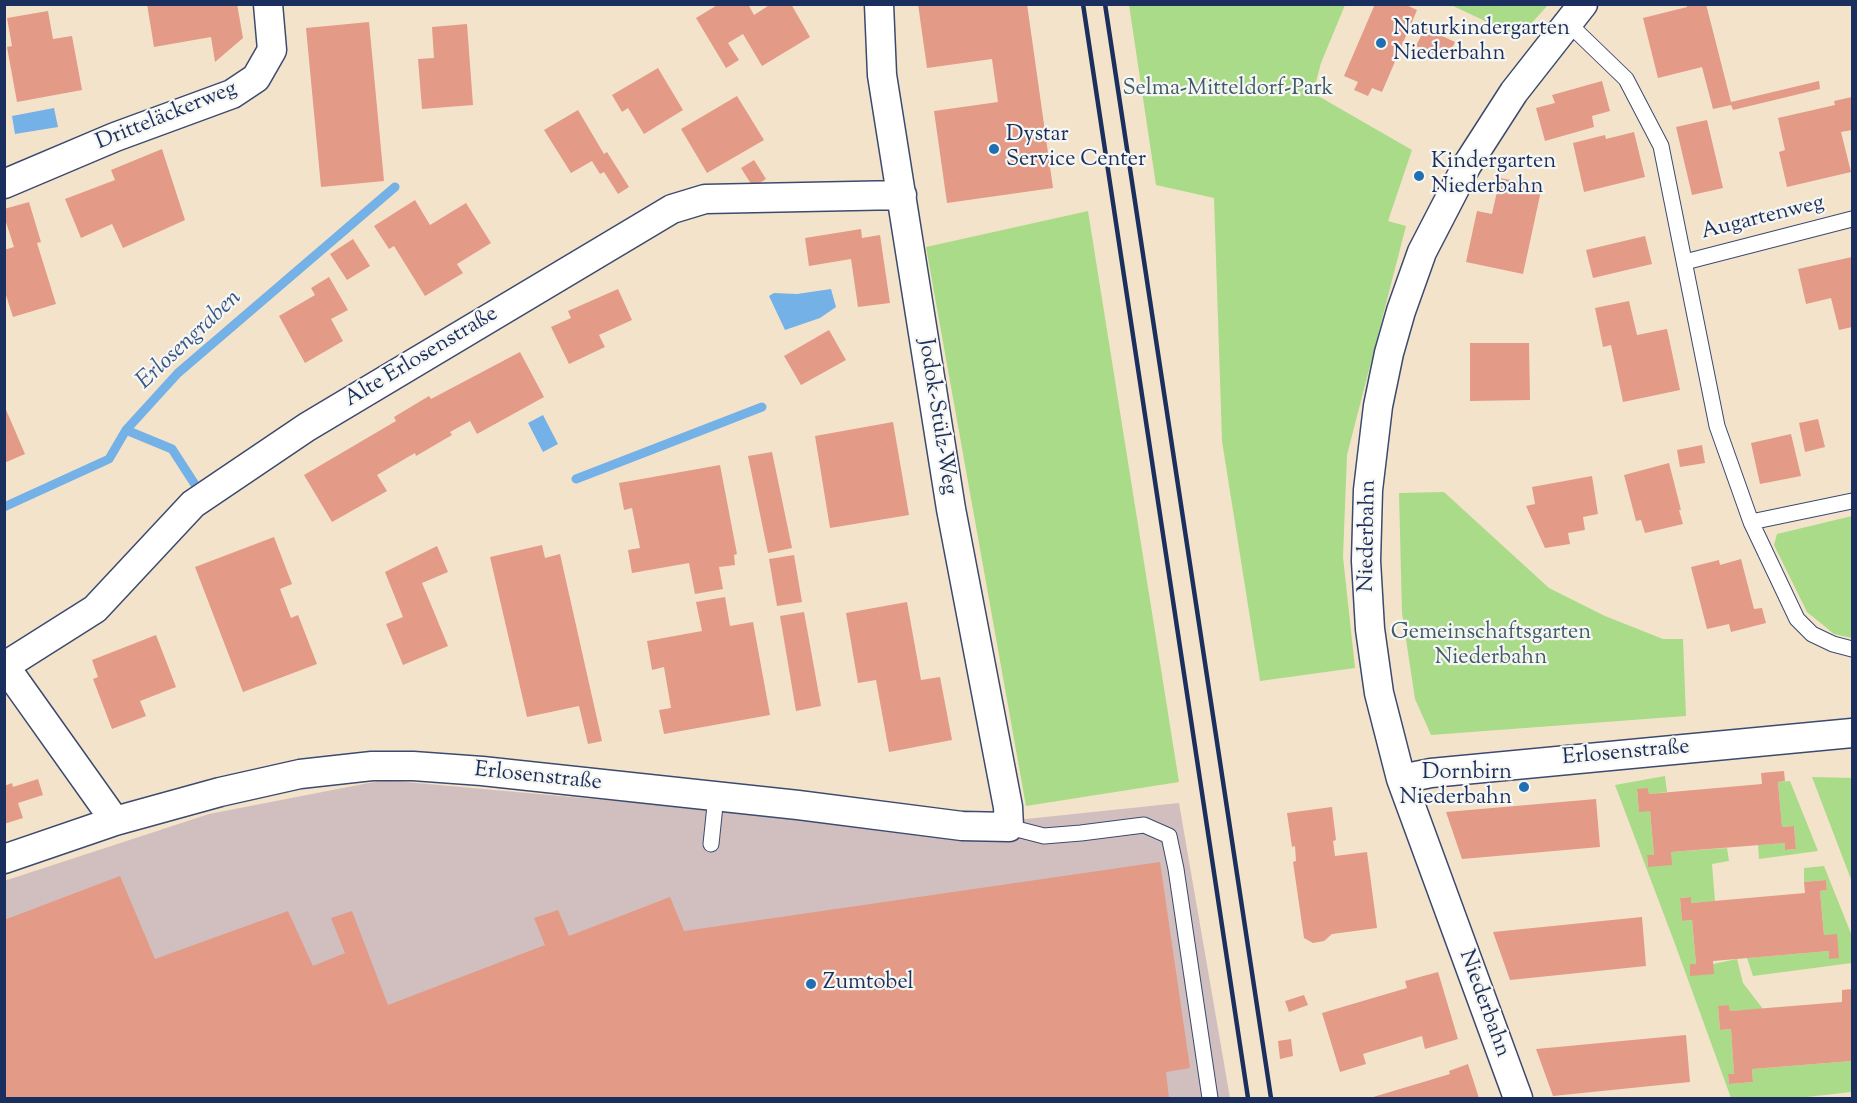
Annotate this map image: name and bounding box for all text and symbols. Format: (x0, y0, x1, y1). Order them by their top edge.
place label: Naturkindergarten Niederbahn (1393, 17, 1570, 68)
marker: Naturkindergarten Niederbahn (1374, 36, 1388, 50)
street label: Dritteläckerweg (93, 77, 241, 157)
park label: Selma-Mitteldorf-Park (1122, 77, 1334, 103)
place label: Dystar Service Center (1006, 123, 1146, 174)
marker: Dystar Service Center (987, 142, 1001, 156)
place label: Kindergarten Niederbahn (1431, 150, 1556, 202)
marker: Kindergarten Niederbahn (1412, 169, 1426, 183)
street label: Augartenweg (1699, 191, 1827, 247)
water label: Erlosengraben (131, 285, 249, 397)
street label: Alte Erlosenstraße (341, 302, 503, 414)
street label: Jodok-Stülz-Weg (911, 337, 961, 497)
street label: Niederbahn (1355, 480, 1383, 592)
park label: Gemeinschaftsgarten Niederbahn (1391, 621, 1591, 672)
street label: Erlosenstraße (1561, 735, 1691, 773)
street label: Erlosenstraße (473, 758, 603, 798)
place label: Dornbirn Niederbahn (1400, 761, 1512, 812)
marker: Dornbirn Niederbahn (1517, 780, 1531, 794)
street label: Niederbahn (1451, 947, 1515, 1061)
place label: Zumtobel (823, 971, 914, 997)
marker: Zumtobel (804, 977, 818, 991)

